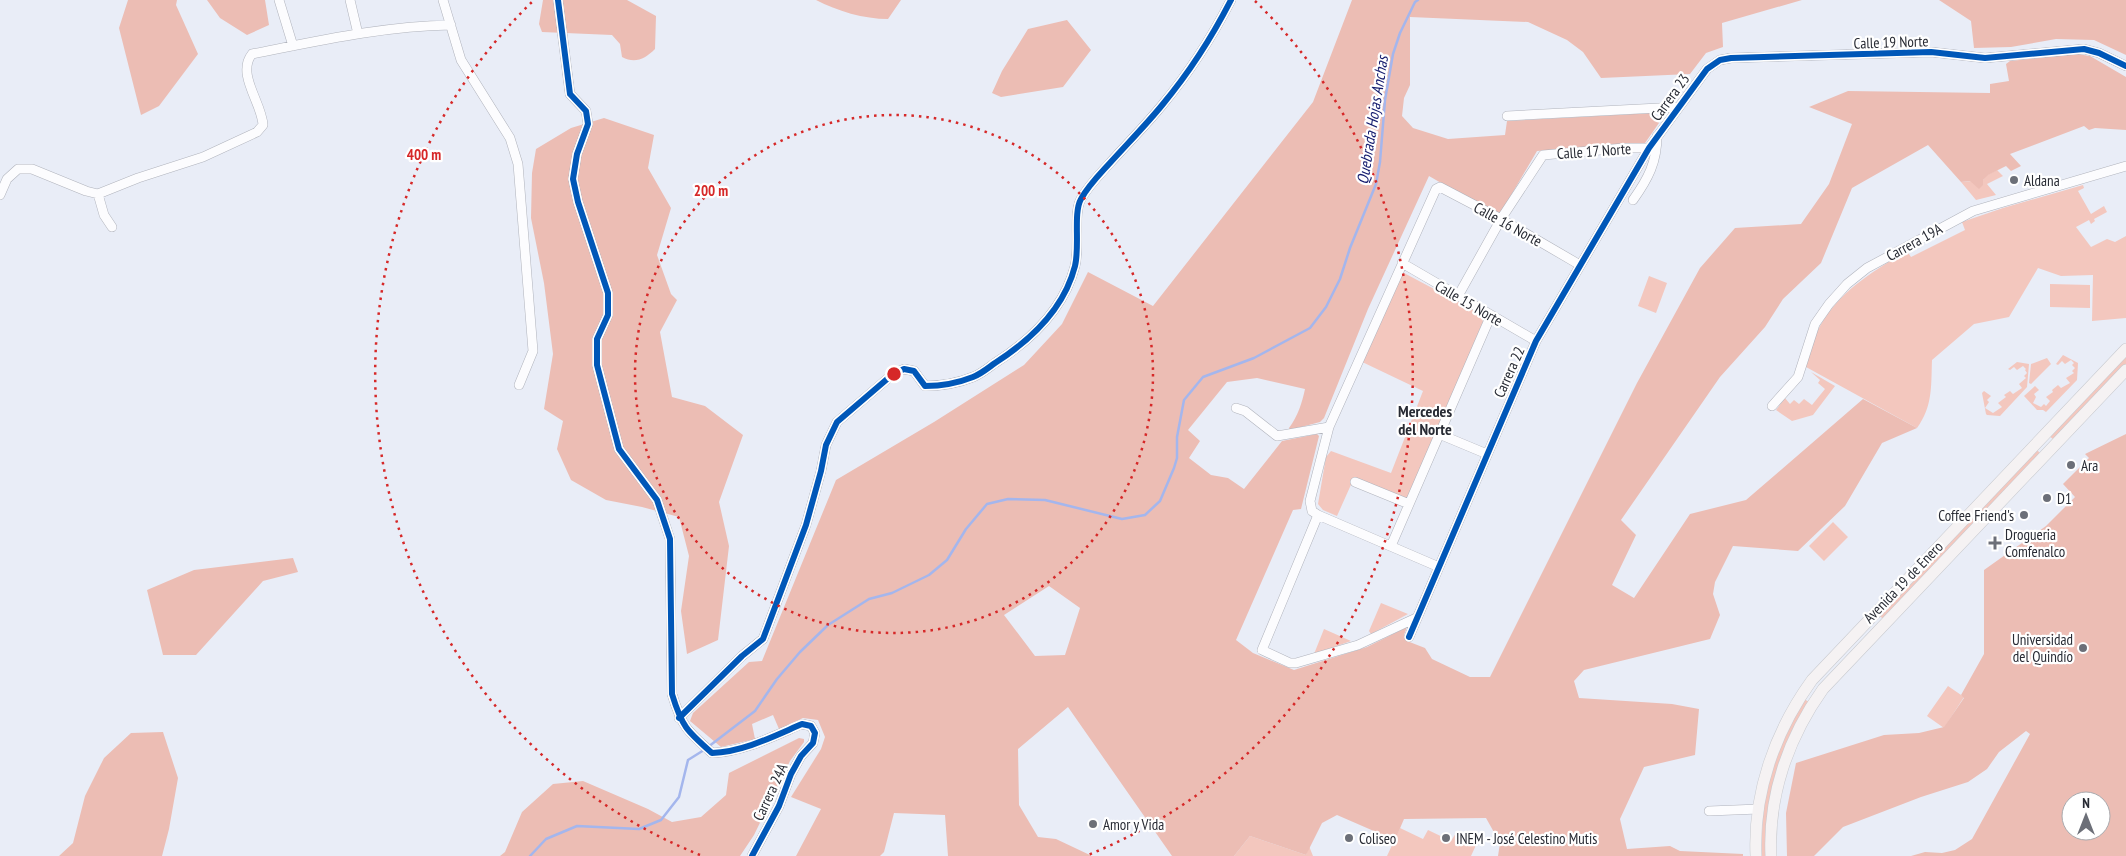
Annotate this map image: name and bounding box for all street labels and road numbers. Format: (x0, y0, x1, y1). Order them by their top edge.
street label: Calle 19 Norte (1853, 31, 1929, 53)
street label: Carrera 23 (1646, 70, 1694, 124)
street label: Calle 17 Norte (1556, 139, 1632, 163)
street label: Calle 16 Norte (1471, 198, 1545, 250)
street label: Carrera 19A (1883, 218, 1946, 265)
street label: Calle 15 Norte (1432, 276, 1506, 330)
street label: Carrera 22 (1489, 344, 1529, 400)
street label: Avenida 19 de Enero (1859, 537, 1947, 627)
street label: Carrera 24A (749, 760, 792, 824)

